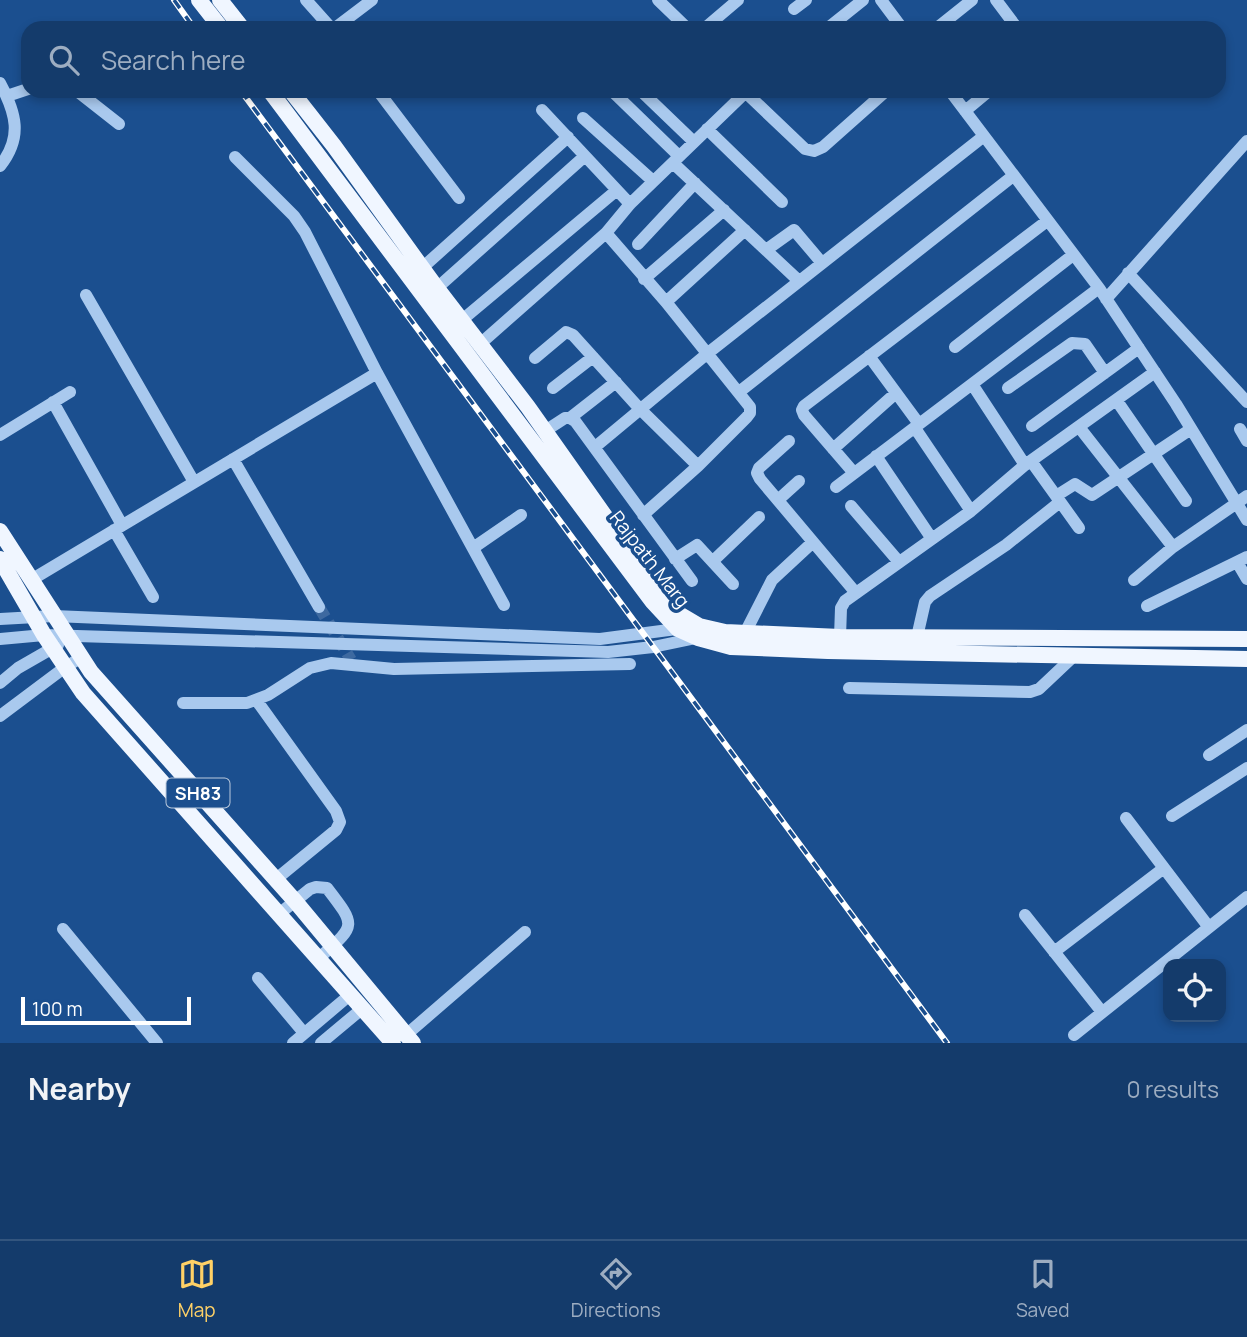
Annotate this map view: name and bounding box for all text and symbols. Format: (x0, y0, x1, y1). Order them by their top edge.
search box (21, 21, 1226, 98)
icon: search (45, 41, 83, 79)
text: Search here (101, 42, 246, 78)
street label: Rajpath Marg (604, 505, 696, 613)
road number: SH83 (166, 778, 230, 808)
map controls (1163, 959, 1226, 1022)
button: locate (1163, 959, 1226, 1022)
scale bar (21, 994, 191, 1026)
text: 100 m (32, 996, 83, 1022)
text: Nearby (28, 1068, 131, 1109)
text: 0 results (1126, 1073, 1219, 1105)
tab: Map (178, 1255, 216, 1323)
tab: Directions (571, 1255, 661, 1323)
tab: Saved (1016, 1255, 1069, 1323)

